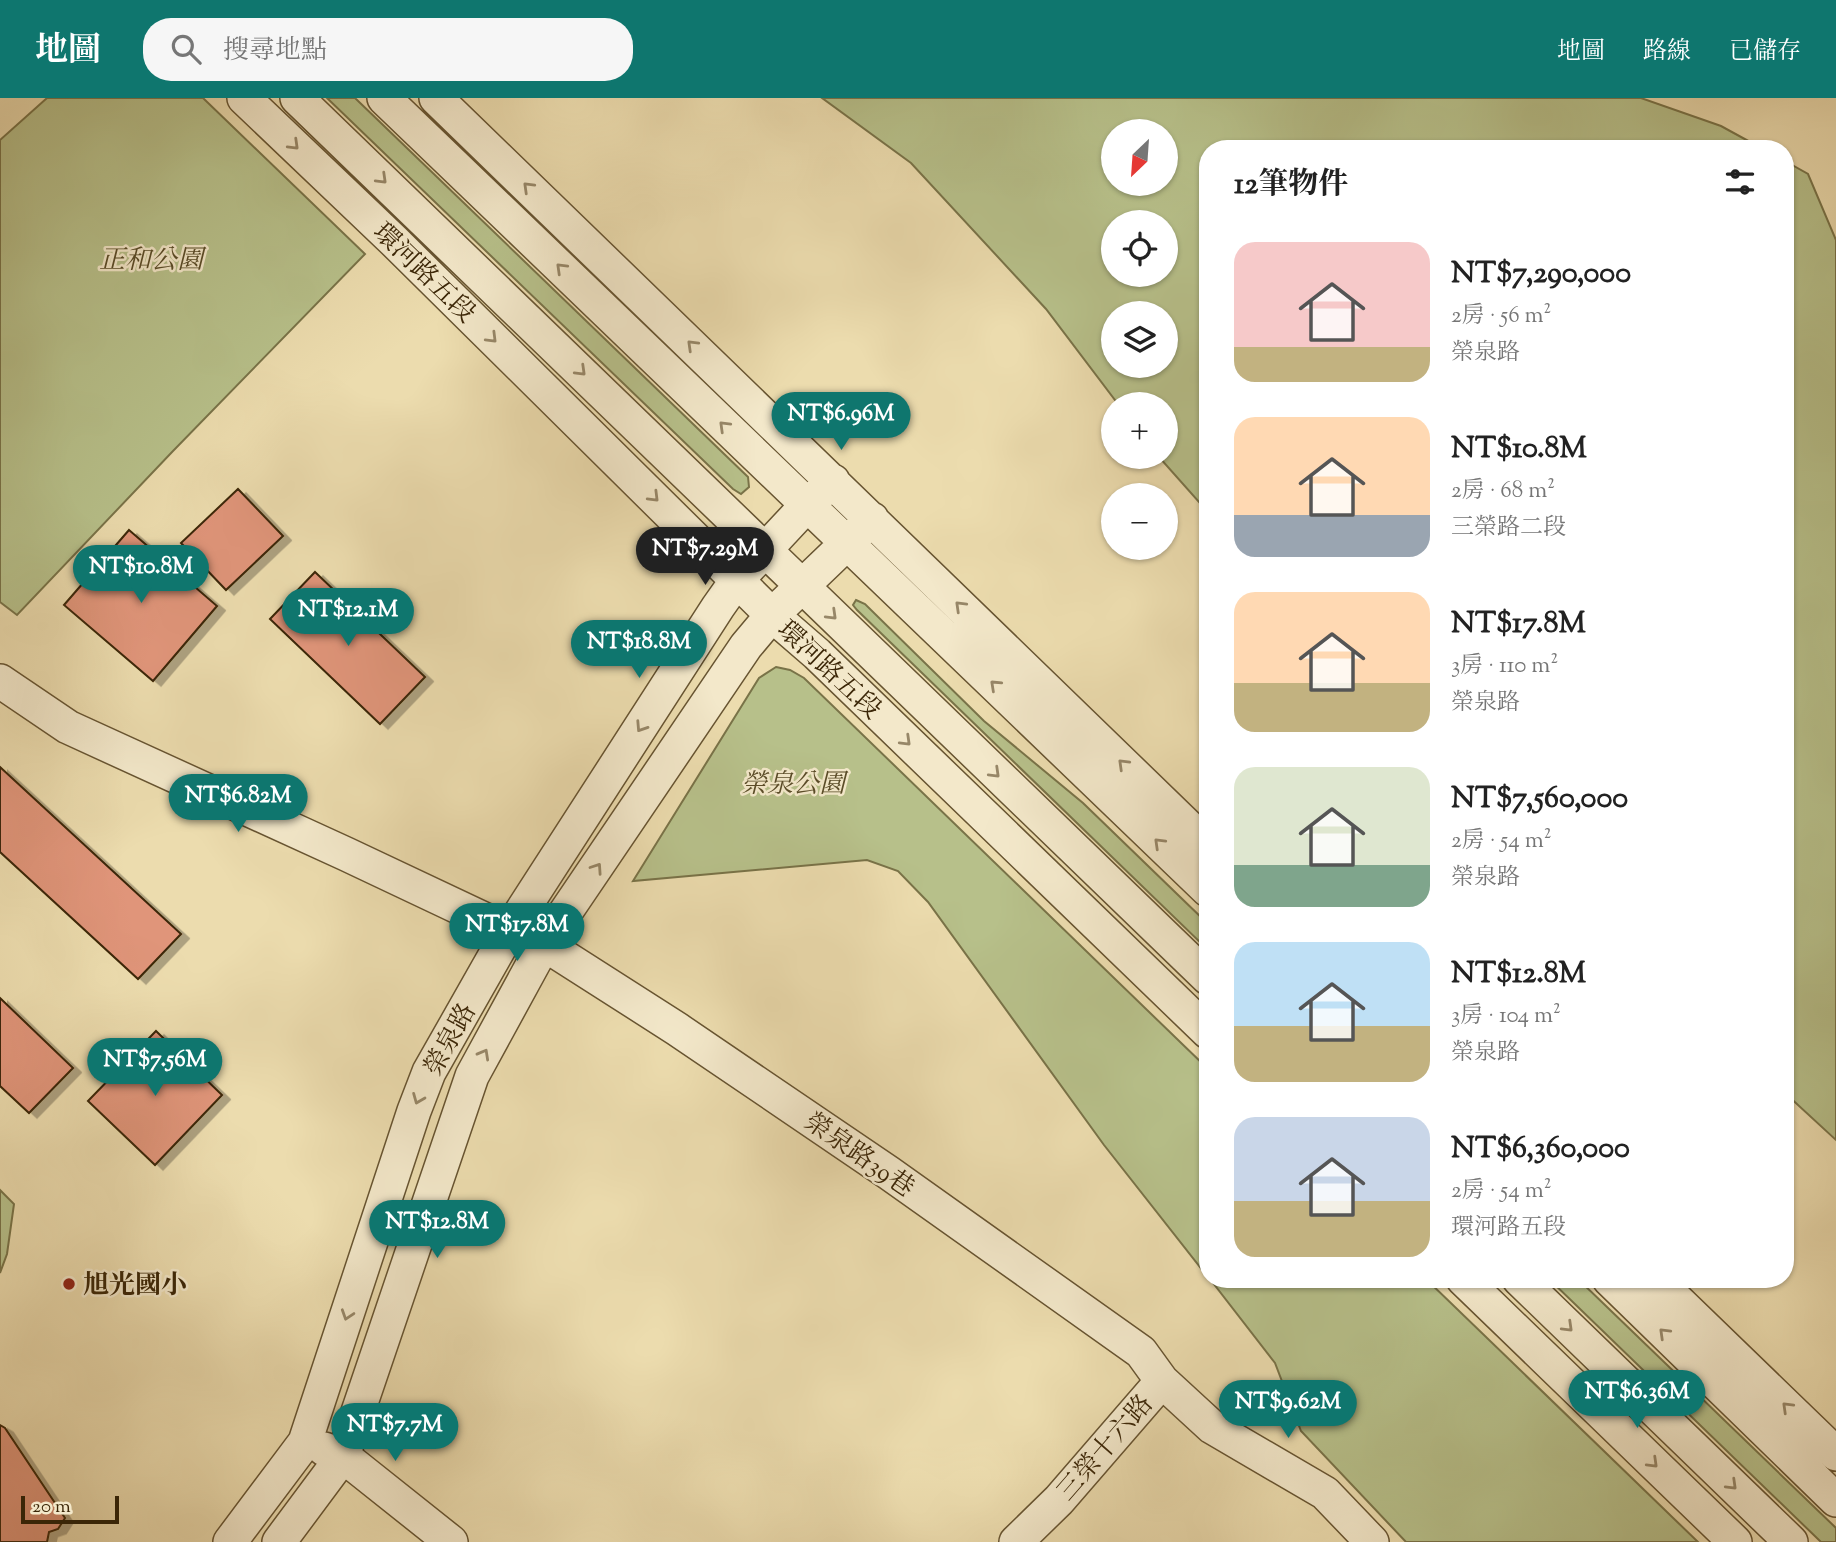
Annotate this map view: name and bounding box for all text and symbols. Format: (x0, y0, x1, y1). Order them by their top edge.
search box (143, 18, 633, 81)
text: 地圖 (35, 28, 101, 76)
icon: search (167, 30, 205, 68)
text: 搜尋地點 (223, 33, 327, 70)
text: 地圖 (1557, 35, 1605, 69)
text: 路線 (1643, 35, 1691, 69)
text: 已儲存 (1729, 35, 1801, 69)
north arrow (1101, 119, 1178, 196)
map controls (1101, 119, 1178, 560)
one-way arrow (286, 137, 299, 150)
icon: filters (1721, 163, 1759, 201)
text: 12筆物件 (1234, 164, 1348, 207)
one-way arrow (373, 171, 386, 184)
one-way arrow (523, 182, 536, 195)
button: locate (1101, 210, 1178, 287)
street label: 環河路五段 (364, 215, 483, 332)
park label: 正和公園 (99, 243, 207, 280)
text: NT$7,290,000 (1451, 253, 1631, 296)
one-way arrow (556, 263, 569, 276)
icon: home (1290, 270, 1374, 354)
text: 2房 · 56 m² (1451, 300, 1551, 333)
button: layers (1101, 301, 1178, 378)
one-way arrow (484, 329, 497, 342)
text: 榮泉路 (1451, 337, 1520, 370)
one-way arrow (687, 340, 700, 353)
one-way arrow (572, 363, 585, 376)
pin: NT$6.96M (769, 392, 913, 452)
button: + (1101, 392, 1178, 469)
text: NT$6.96M (788, 398, 894, 431)
one-way arrow (720, 421, 733, 434)
text: NT$10.8M (1451, 428, 1587, 471)
icon: home (1290, 445, 1374, 529)
text: 2房 · 68 m² (1451, 475, 1555, 508)
button: − (1101, 483, 1178, 560)
one-way arrow (646, 489, 659, 502)
text: 三榮路二段 (1451, 512, 1566, 545)
pin: NT$7.29M (633, 528, 777, 587)
text: NT$7.29M (652, 533, 758, 566)
pin: NT$10.8M (69, 546, 213, 605)
text: NT$10.8M (89, 551, 193, 584)
pin: NT$12.1M (276, 588, 420, 648)
text: NT$12.1M (298, 594, 398, 627)
one-way arrow (956, 601, 969, 614)
text: NT$17.8M (1451, 603, 1586, 646)
one-way arrow (824, 607, 837, 620)
street label: 環河路五段 (768, 613, 888, 729)
pin: NT$18.8M (567, 620, 711, 680)
icon: home (1290, 620, 1374, 704)
text: NT$18.8M (587, 626, 691, 659)
text: 3房 · 110 m² (1451, 650, 1558, 683)
one-way arrow (990, 681, 1003, 693)
text: 榮泉路 (1451, 687, 1520, 720)
one-way arrow (636, 719, 649, 732)
one-way arrow (897, 732, 910, 745)
one-way arrow (1118, 760, 1131, 773)
one-way arrow (987, 765, 1000, 778)
park label: 榮泉公園 (741, 767, 849, 804)
pin: NT$6.82M (166, 774, 310, 834)
text: NT$7,560,000 (1451, 778, 1628, 821)
text: NT$6.82M (185, 780, 291, 813)
icon: home (1290, 795, 1374, 879)
text: 2房 · 54 m² (1451, 825, 1552, 858)
one-way arrow (1154, 838, 1167, 851)
text: 榮泉路 (1451, 862, 1520, 895)
one-way arrow (589, 863, 601, 876)
pin: NT$17.8M (445, 904, 589, 963)
text: NT$17.8M (465, 909, 569, 942)
text: NT$12.8M (1451, 953, 1586, 996)
icon: home (1290, 970, 1374, 1054)
street label: 榮泉路 (416, 997, 486, 1083)
text: 3房 · 104 m² (1451, 1000, 1561, 1033)
text: 榮泉路 (1451, 1037, 1520, 1070)
pin: NT$7.56M (83, 1038, 227, 1098)
text: NT$7.56M (103, 1044, 207, 1077)
one-way arrow (476, 1048, 490, 1061)
one-way arrow (413, 1092, 427, 1104)
street label: 榮泉路39巷 (796, 1104, 921, 1208)
text: NT$6,360,000 (1451, 1128, 1630, 1171)
icon: home (1290, 1145, 1374, 1229)
text: 2房 · 54 m² (1451, 1175, 1552, 1208)
pin: NT$12.8M (365, 1200, 509, 1260)
text: NT$12.8M (385, 1206, 489, 1239)
text: 環河路五段 (1451, 1212, 1566, 1245)
place label: 旭光國小 (83, 1268, 187, 1305)
marker: 旭光國小 (61, 1276, 77, 1292)
one-way arrow (340, 1309, 355, 1321)
one-way arrow (1560, 1318, 1573, 1331)
one-way arrow (1659, 1328, 1672, 1341)
pin: NT$6.36M (1565, 1370, 1709, 1430)
text: NT$6.36M (1584, 1376, 1690, 1409)
pin: NT$9.62M (1216, 1380, 1360, 1440)
text: NT$9.62M (1235, 1386, 1341, 1419)
street label: 三榮十六路 (1049, 1387, 1162, 1510)
one-way arrow (1782, 1402, 1795, 1415)
pin: NT$7.7M (330, 1404, 460, 1463)
text: NT$7.7M (347, 1409, 443, 1442)
one-way arrow (1645, 1454, 1658, 1467)
one-way arrow (1724, 1476, 1737, 1489)
scale bar (21, 1493, 119, 1525)
text: 20 m (32, 1494, 71, 1521)

